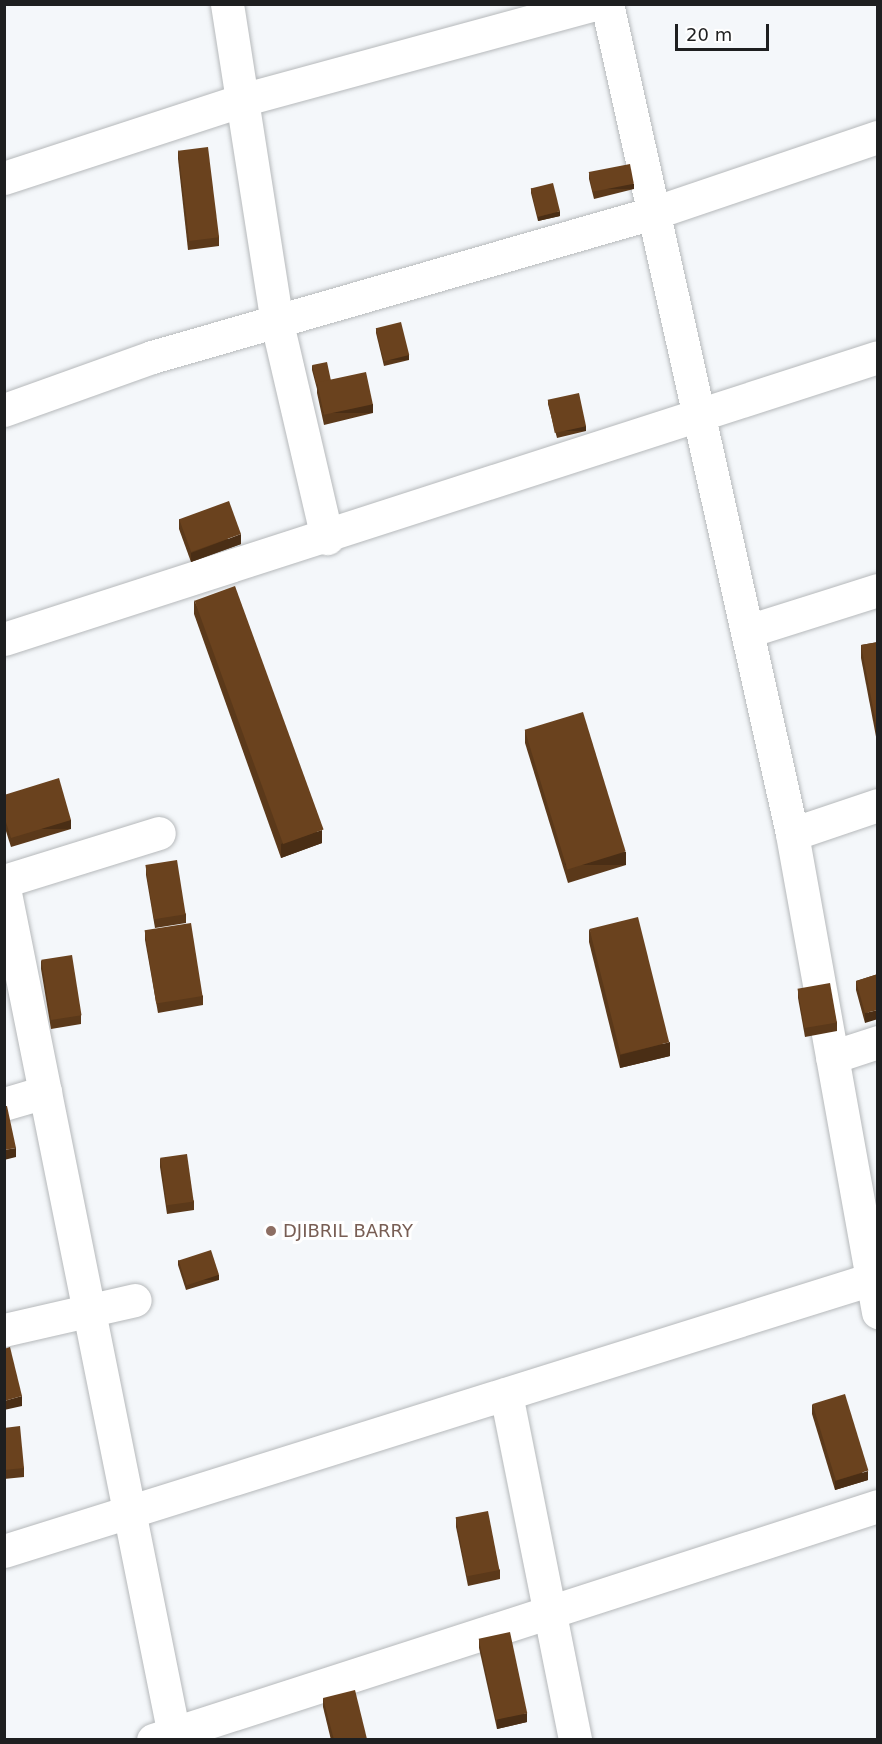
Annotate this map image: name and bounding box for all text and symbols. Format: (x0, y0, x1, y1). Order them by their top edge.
scale bar (678, 12, 772, 50)
text: 20 m (686, 24, 732, 45)
place label: DJIBRIL BARRY (283, 1220, 413, 1242)
marker: DJIBRIL BARRY (264, 1224, 278, 1238)

